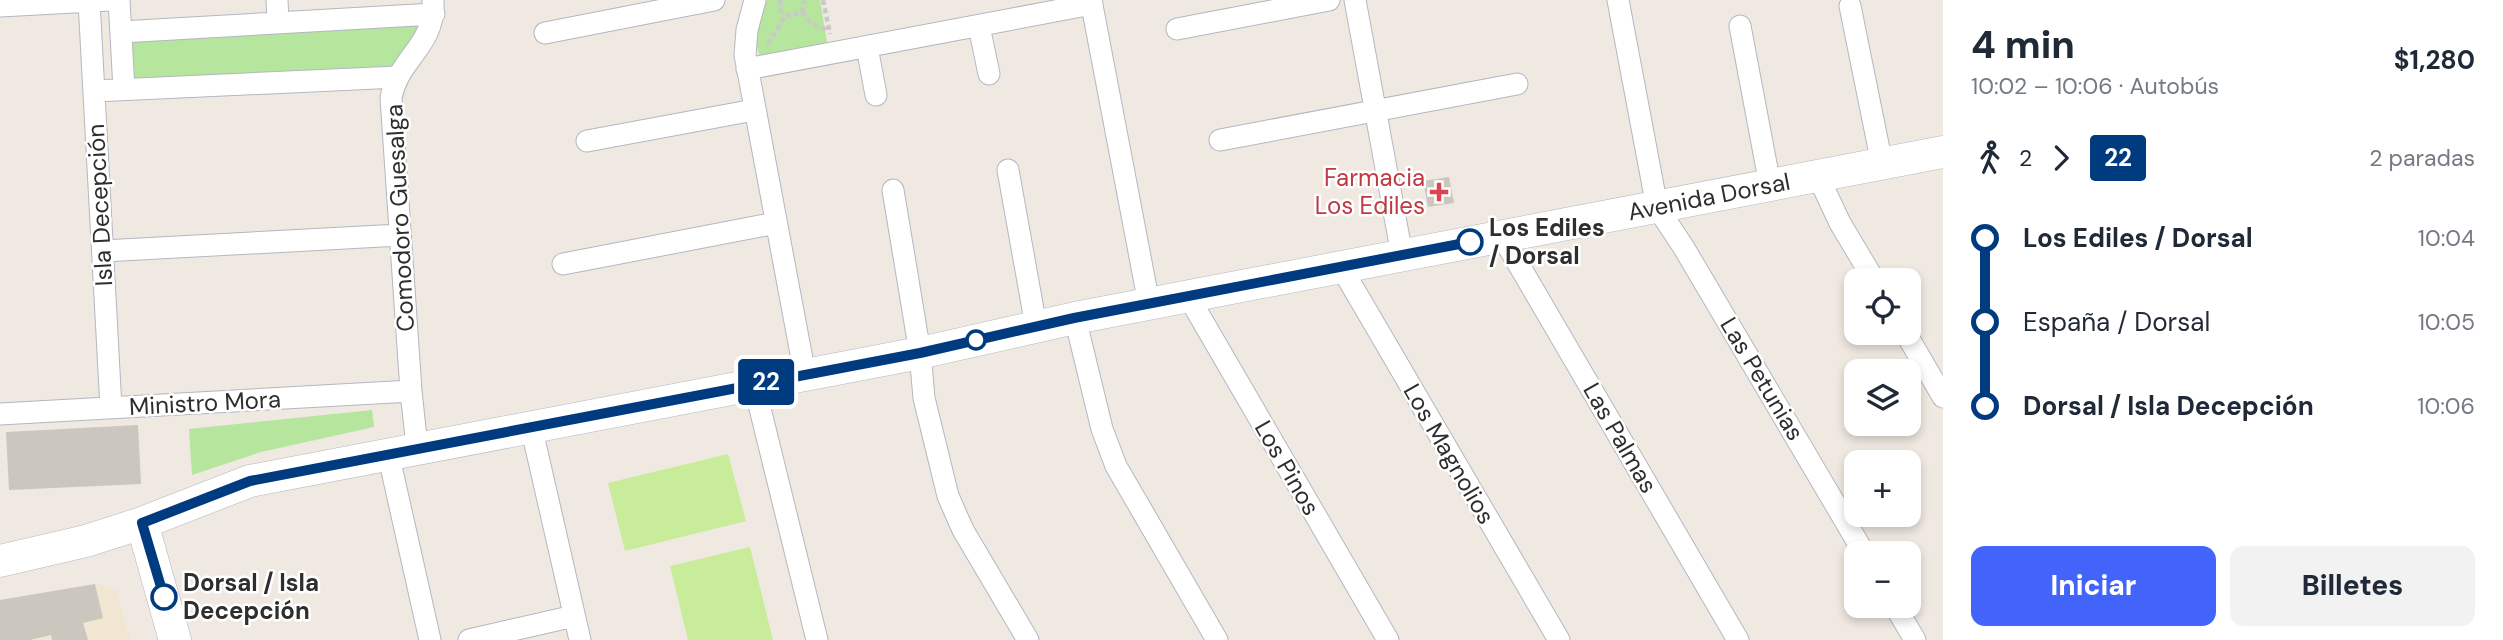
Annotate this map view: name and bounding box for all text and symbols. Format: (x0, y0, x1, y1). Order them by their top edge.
text: 4 min (1971, 20, 2075, 70)
text: $1,280 (2394, 43, 2475, 77)
text: 10:02 – 10:06 · Autobús (1971, 71, 2219, 101)
street label: Comodoro Guesalga (378, 103, 421, 333)
street label: Isla Decepción (80, 123, 119, 287)
icon: walk (1971, 139, 2009, 177)
icon: forward (2042, 139, 2080, 177)
text: 22 (2104, 142, 2132, 173)
text: 2 (2019, 143, 2032, 173)
text: 2 paradas (2369, 143, 2475, 173)
place label: Farmacia Los Ediles (1315, 162, 1425, 221)
street label: Avenida Dorsal (1625, 166, 1793, 227)
marker: Farmacia Los Ediles (1431, 184, 1447, 200)
place label: Los Ediles / Dorsal (1489, 212, 1605, 271)
text: Los Ediles / Dorsal (2023, 221, 2253, 255)
text: 10:04 (2418, 223, 2475, 253)
marker: Los Ediles / Dorsal (1457, 229, 1483, 255)
map controls (1844, 268, 1921, 618)
button: locate (1844, 268, 1921, 345)
text: España / Dorsal (2023, 305, 2210, 339)
text: 10:05 (2418, 307, 2475, 337)
street label: Las Petunias (1714, 311, 1811, 446)
unlabelled marker (966, 330, 986, 350)
line badge: 22 (734, 359, 798, 405)
button: layers (1844, 359, 1921, 436)
text: 22 (752, 366, 780, 397)
street label: Las Palmas (1576, 377, 1664, 499)
street label: Los Magnolios (1397, 378, 1502, 529)
street label: Ministro Mora (128, 383, 282, 422)
text: Dorsal / Isla Decepción (2023, 389, 2314, 423)
text: 10:06 (2417, 391, 2475, 421)
street label: Los Pinos (1248, 415, 1327, 521)
button: + (1844, 450, 1921, 527)
button: − (1844, 541, 1921, 618)
button: Iniciar (1971, 546, 2216, 626)
button: Billetes (2230, 546, 2475, 626)
place label: Dorsal / Isla Decepción (183, 567, 319, 626)
marker: Dorsal / Isla Decepción (151, 584, 177, 610)

